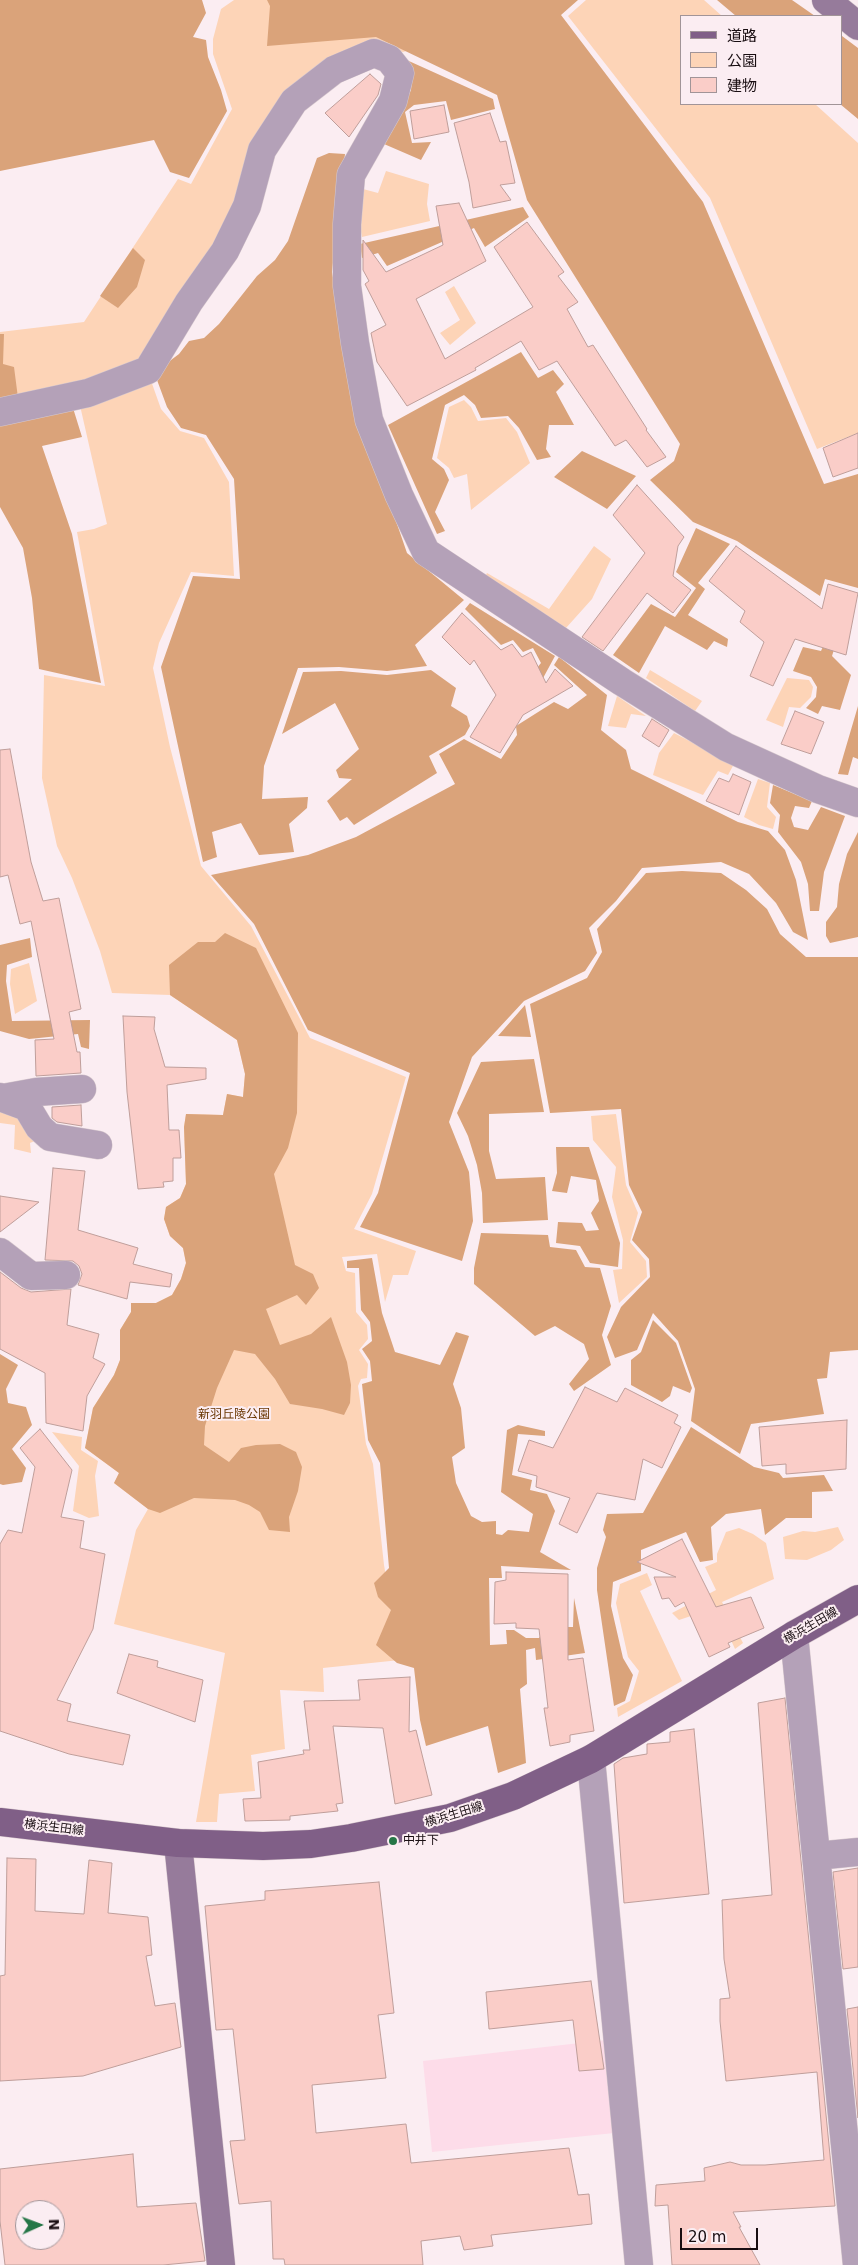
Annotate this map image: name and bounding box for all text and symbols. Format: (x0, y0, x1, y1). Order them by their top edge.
legend (680, 15, 843, 105)
text: 道路 (727, 27, 757, 45)
text: 公園 (727, 52, 757, 70)
text: 建物 (727, 77, 757, 95)
park label: 新羽丘陵公園 (198, 1408, 270, 1422)
street label: 横浜生田線 (781, 1605, 841, 1647)
street label: 横浜生田線 (423, 1799, 485, 1831)
street label: 横浜生田線 (23, 1817, 85, 1839)
place label: 中井下 (403, 1834, 439, 1848)
marker: 中井下 (387, 1835, 399, 1847)
north arrow (15, 2200, 65, 2250)
text: N (46, 2218, 62, 2231)
scale bar (683, 2218, 760, 2250)
text: 20 m (688, 2228, 726, 2246)

